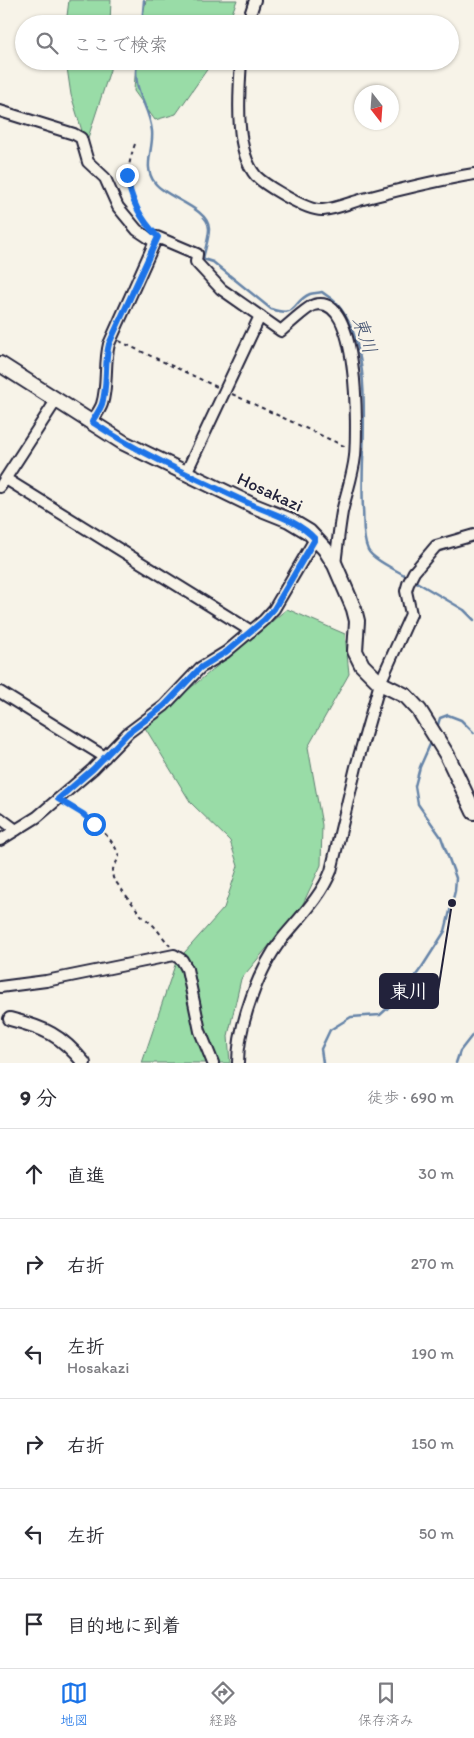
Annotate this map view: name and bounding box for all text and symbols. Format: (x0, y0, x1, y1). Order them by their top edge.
search box (15, 15, 459, 70)
icon: search (33, 29, 61, 57)
text: ここで検索 (73, 33, 168, 56)
north arrow (354, 85, 399, 130)
route end (116, 164, 139, 187)
water label: 東川 (348, 313, 382, 357)
street label: Hosakazi (234, 467, 306, 517)
route start (83, 813, 106, 836)
callout: 東川 (380, 974, 438, 1008)
text: 東川 (390, 980, 428, 1003)
text: 9 分 (20, 1085, 57, 1110)
text: 徒歩 · 690 m (367, 1088, 454, 1107)
icon: ahead (20, 1160, 48, 1188)
text: 直進 (67, 1164, 105, 1187)
text: 30 m (418, 1164, 454, 1183)
icon: right (20, 1250, 48, 1278)
text: 右折 (67, 1254, 105, 1277)
text: 270 m (411, 1254, 454, 1273)
text: 左折 (67, 1335, 105, 1358)
icon: left (20, 1340, 48, 1368)
text: 190 m (411, 1344, 454, 1363)
text: Hosakazi (67, 1358, 129, 1377)
icon: right (20, 1430, 48, 1458)
text: 右折 (67, 1434, 105, 1457)
text: 150 m (411, 1434, 454, 1453)
icon: left (20, 1520, 48, 1548)
text: 左折 (67, 1524, 105, 1547)
text: 50 m (419, 1524, 454, 1543)
icon: arrive (20, 1610, 48, 1638)
text: 目的地に到着 (67, 1614, 181, 1637)
tab: 地図 (60, 1679, 88, 1729)
tab: 経路 (209, 1679, 237, 1729)
tab: 保存済み (358, 1679, 414, 1729)

